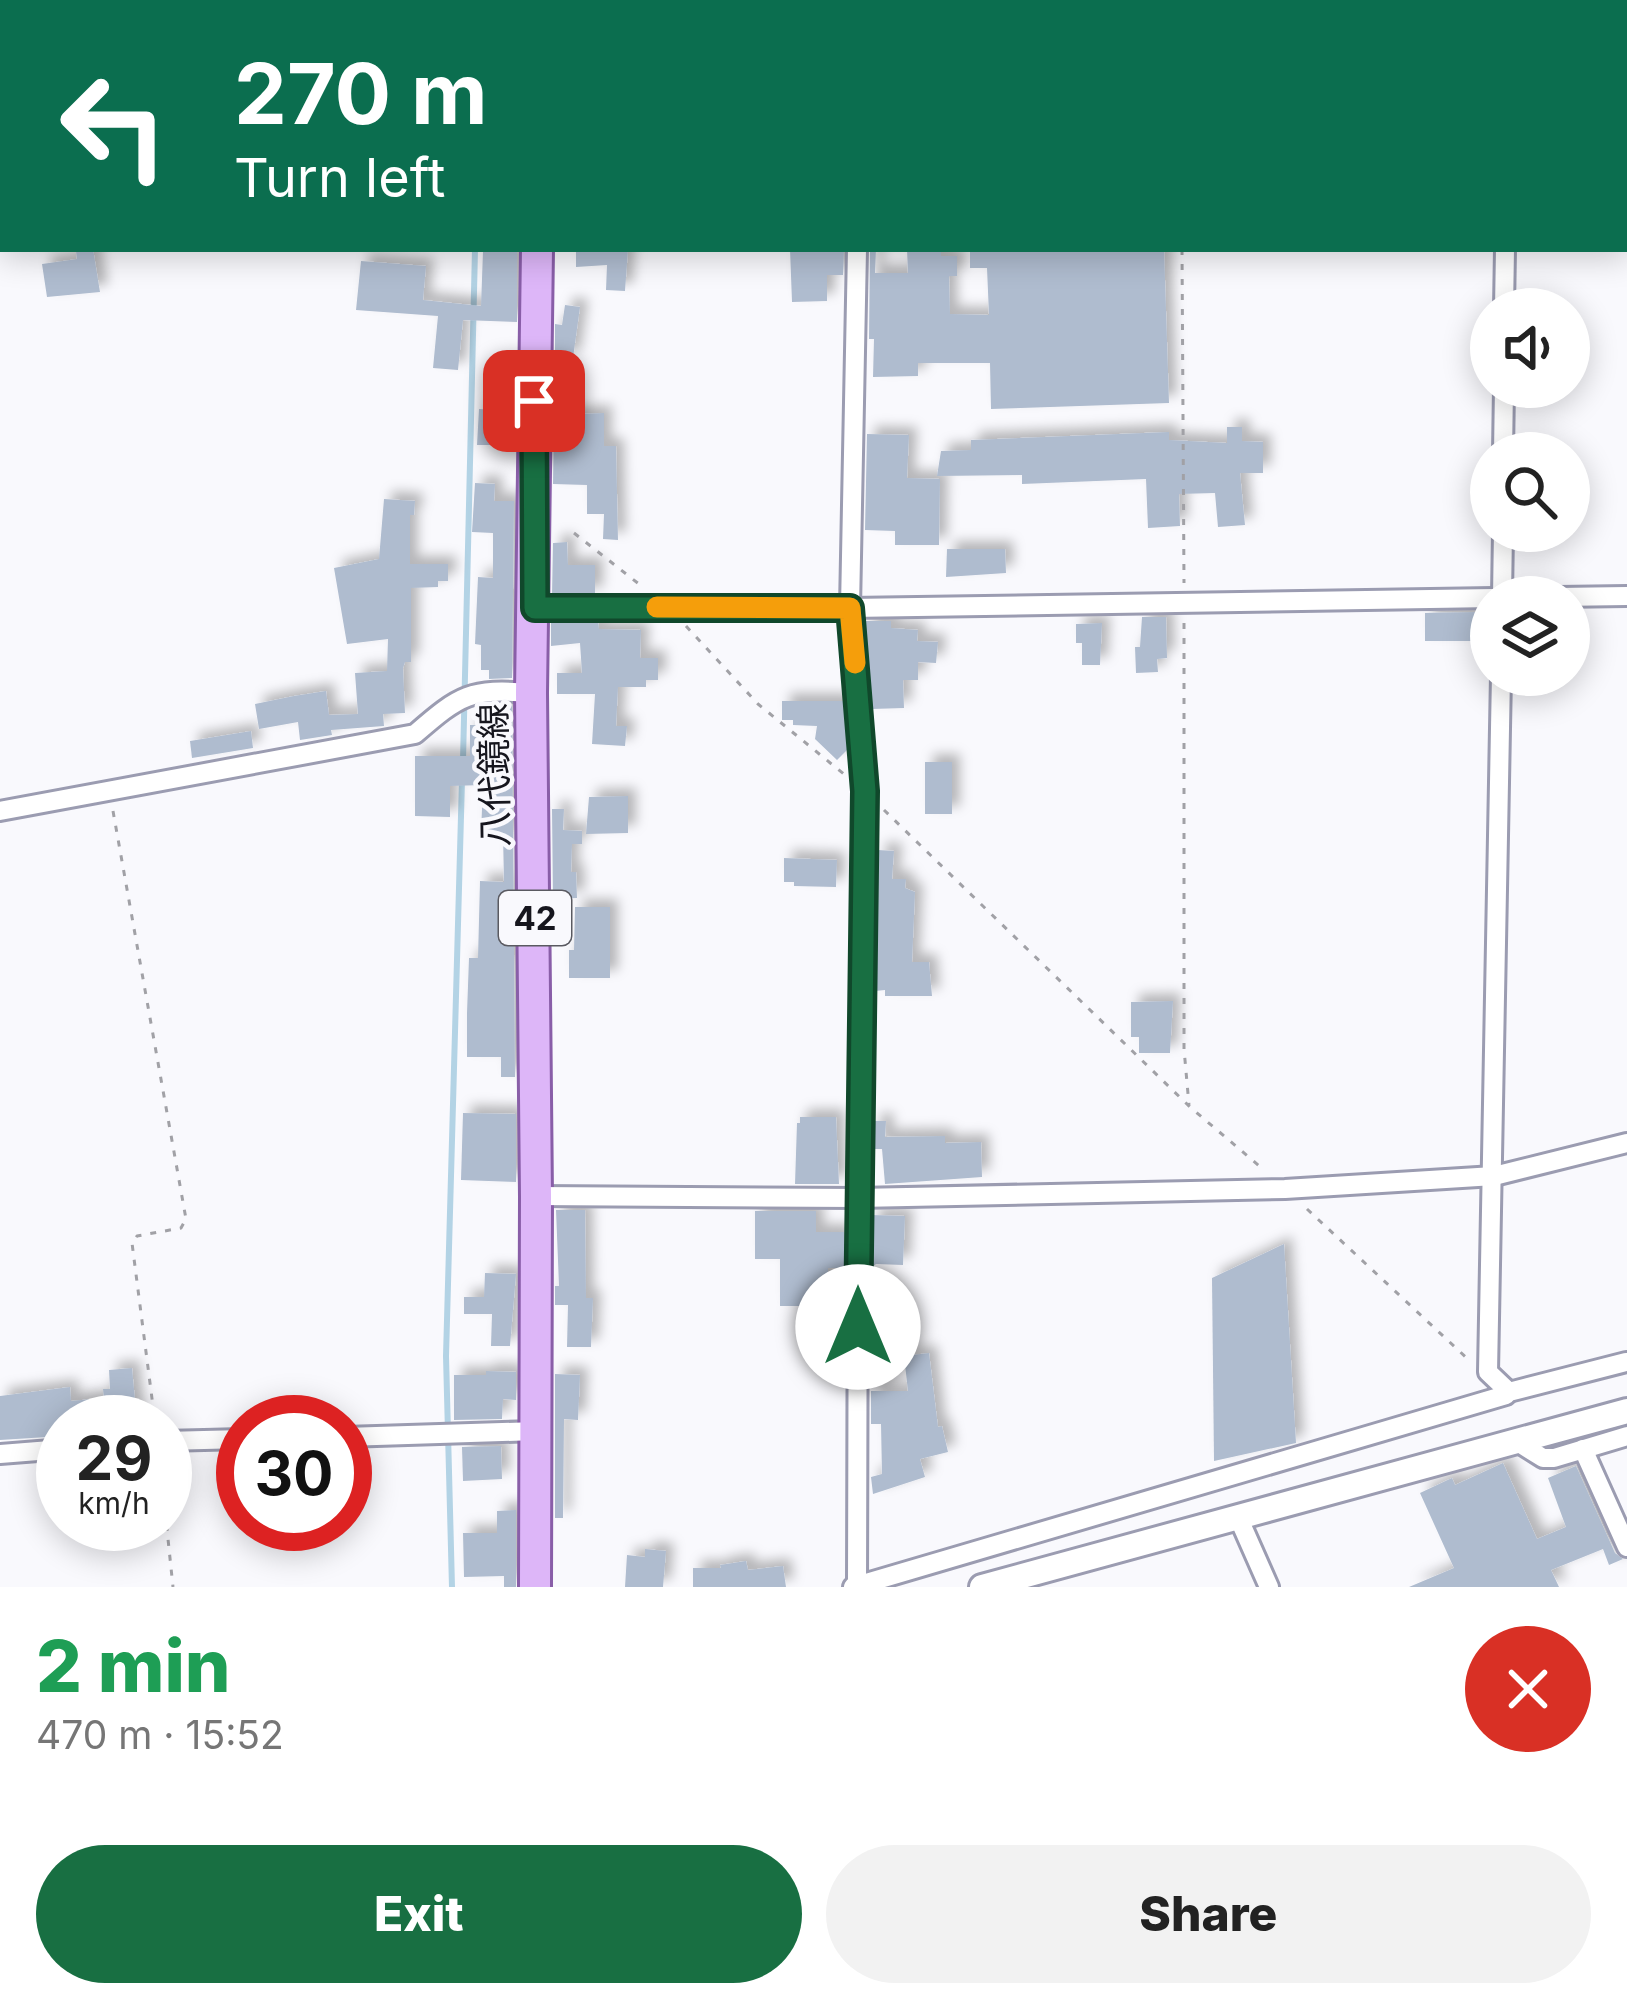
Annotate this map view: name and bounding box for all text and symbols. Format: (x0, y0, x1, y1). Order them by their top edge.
text: 270 m (234, 43, 488, 144)
icon: left (36, 48, 192, 204)
text: Turn left (234, 145, 445, 210)
map controls (1470, 288, 1590, 696)
button: sound (1470, 288, 1590, 408)
pin (483, 350, 585, 452)
icon: arrive (501, 368, 567, 434)
button: search (1470, 432, 1590, 552)
button: layers (1470, 576, 1590, 696)
street label: 八代鏡線 (471, 703, 517, 847)
road number: 42 (499, 891, 571, 945)
position arrow (795, 1264, 921, 1390)
speed limit sign: 30 (216, 1395, 372, 1551)
text: 29 (76, 1422, 152, 1494)
text: km/h (78, 1485, 150, 1521)
text: 2 min (36, 1622, 231, 1709)
button: close (1465, 1626, 1591, 1752)
text: 470 m · 15:52 (36, 1711, 284, 1758)
button: Exit (36, 1845, 802, 1983)
button: Share (826, 1845, 1591, 1983)

